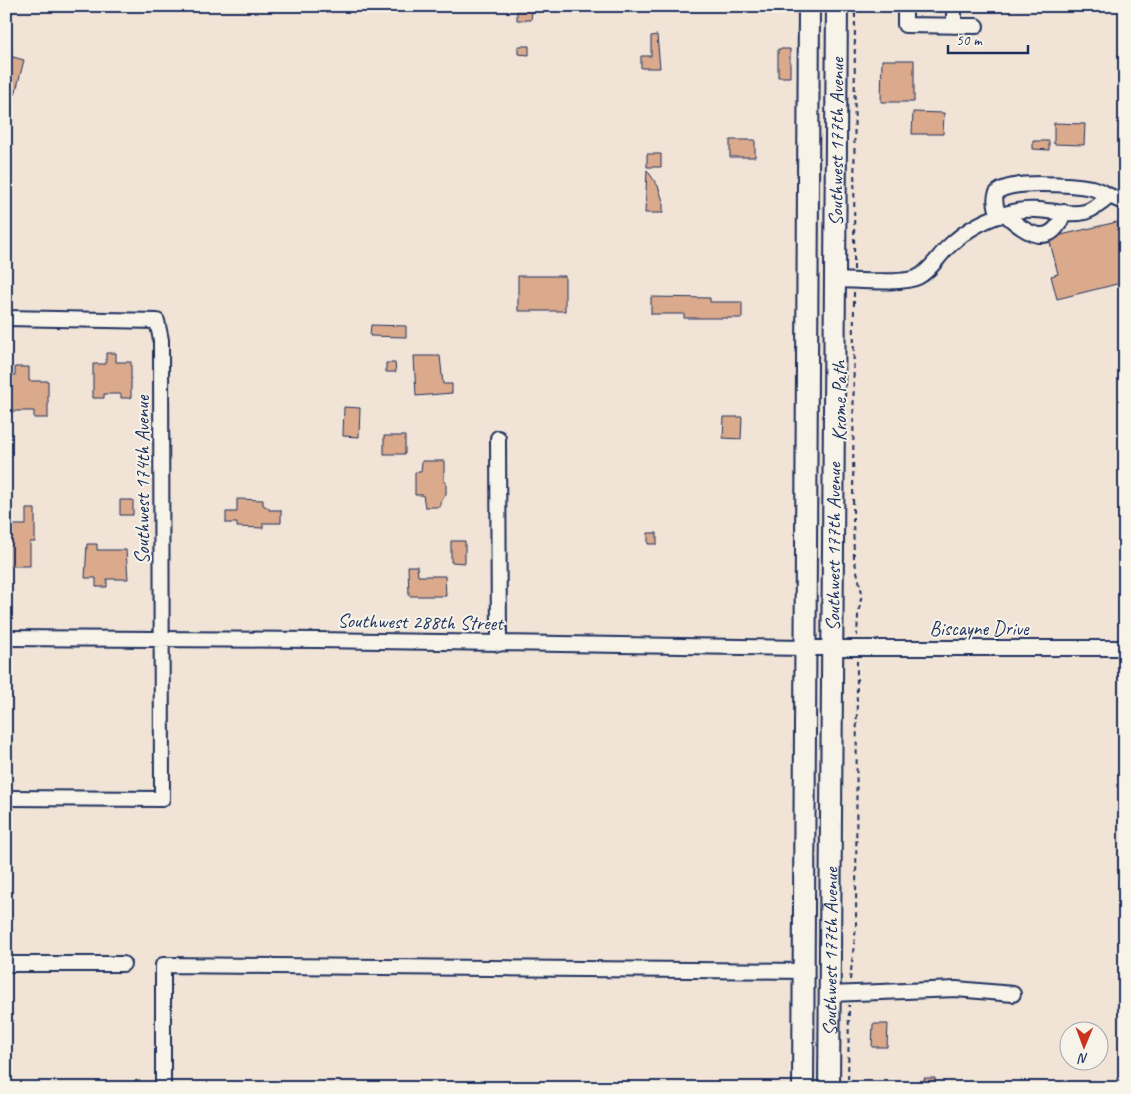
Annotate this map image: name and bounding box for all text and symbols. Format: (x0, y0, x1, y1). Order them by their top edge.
scale bar (948, 22, 1028, 54)
text: 50 m (956, 31, 983, 50)
street label: Southwest 177th Avenue (823, 56, 849, 226)
street label: Krome Path (827, 359, 852, 441)
street label: Southwest 174th Avenue (130, 394, 155, 564)
street label: Southwest 177th Avenue (820, 461, 846, 631)
street label: Southwest 288th Street (337, 608, 505, 636)
street label: Biscayne Drive (930, 616, 1030, 641)
street label: Southwest 177th Avenue (817, 866, 843, 1036)
north arrow (1058, 1022, 1108, 1072)
text: N (1077, 1050, 1088, 1067)

